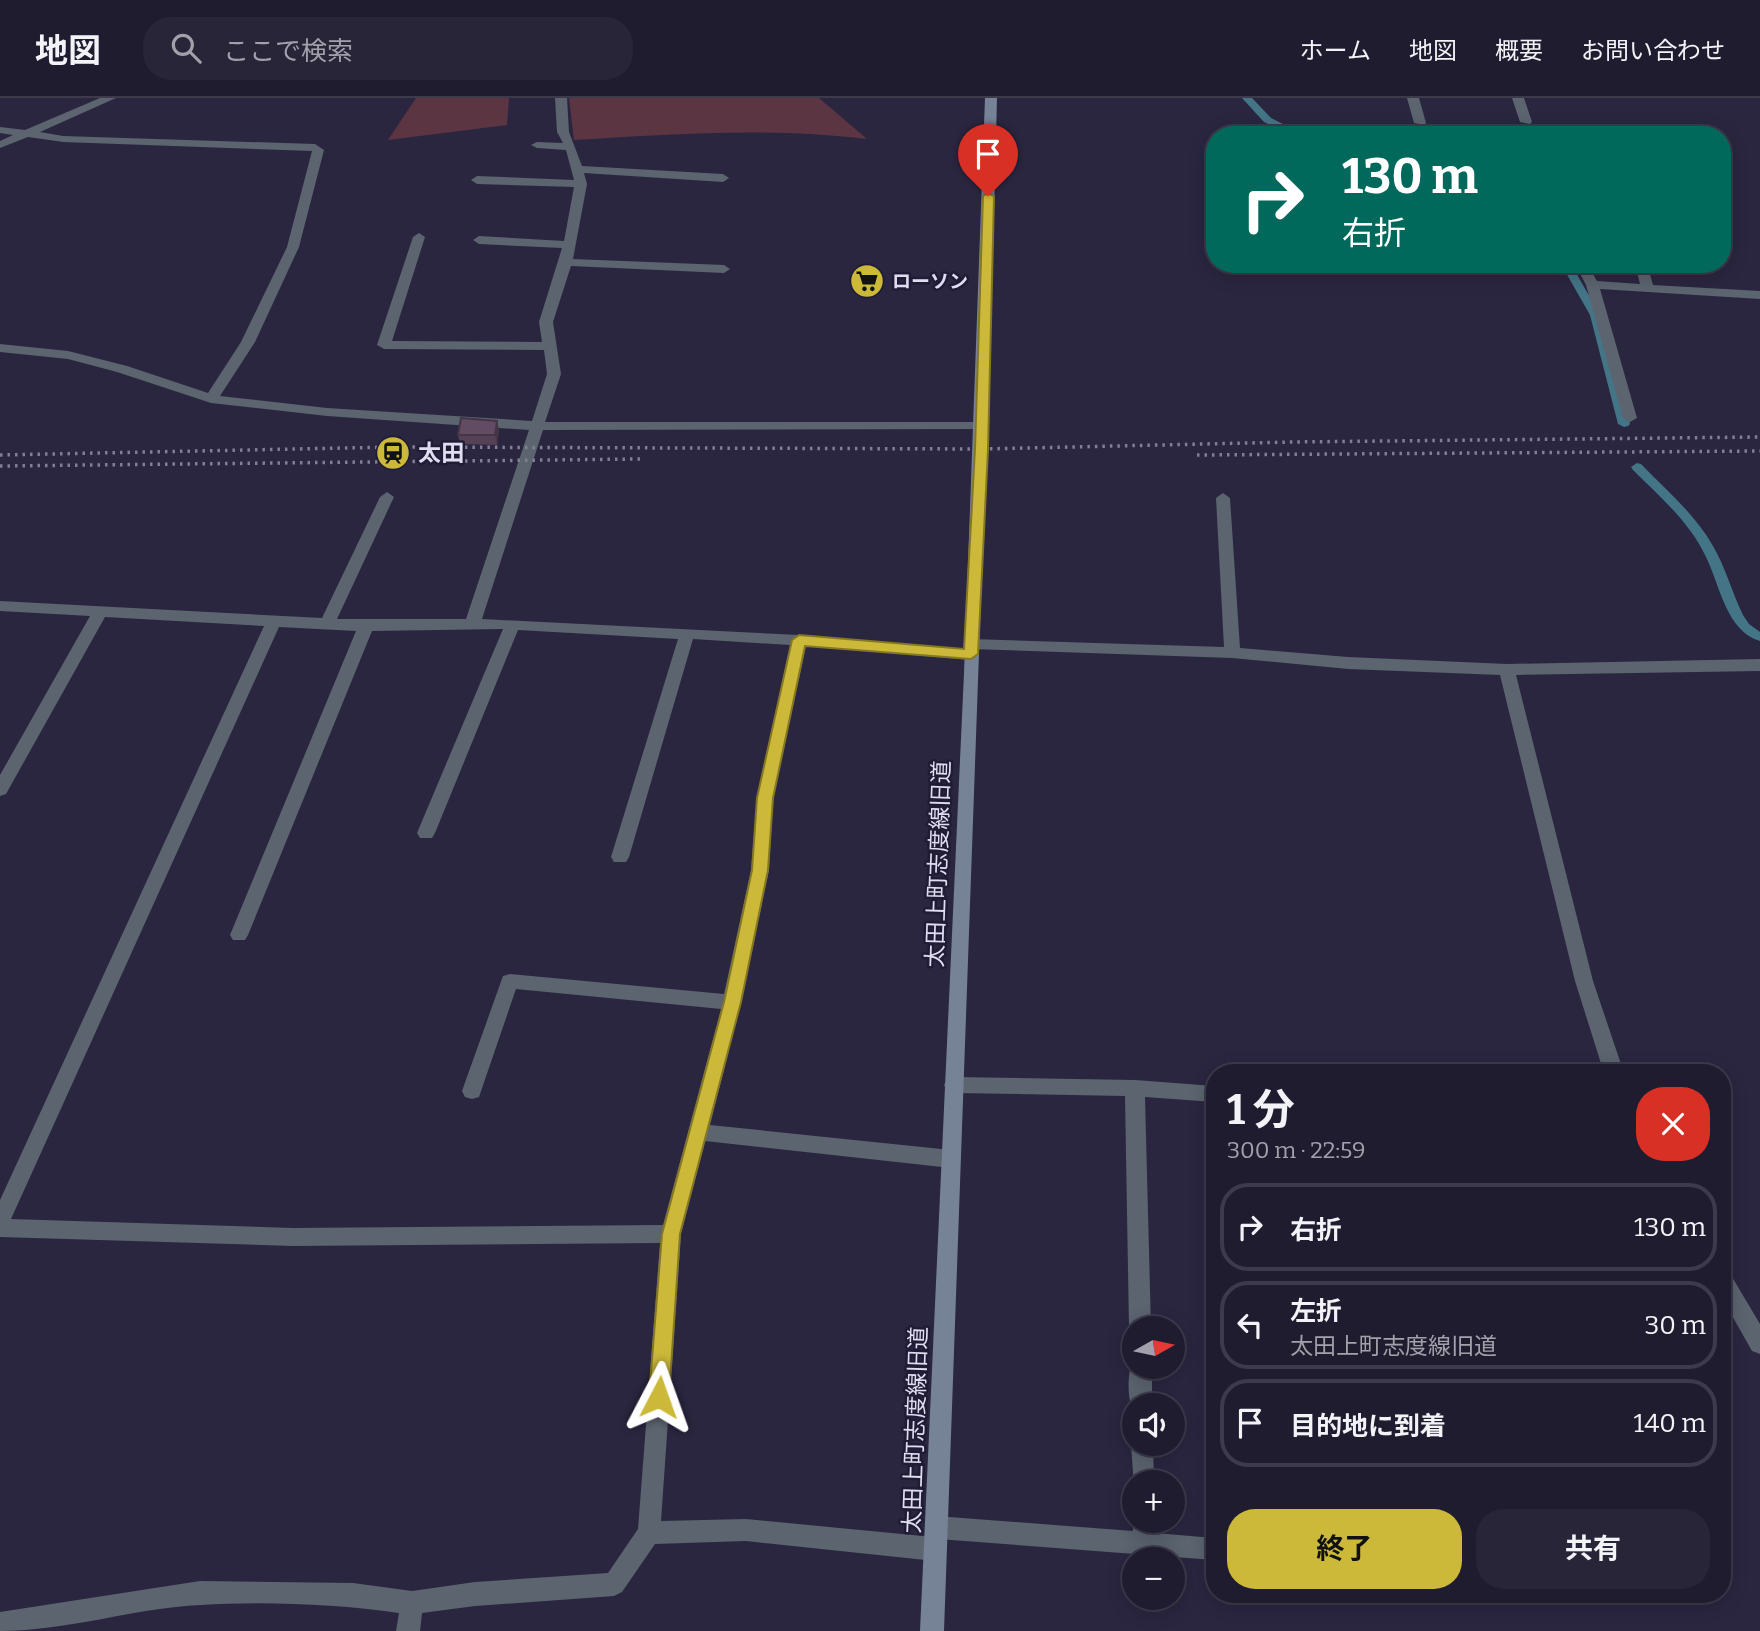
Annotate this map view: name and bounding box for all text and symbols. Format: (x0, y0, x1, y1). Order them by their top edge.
search box (143, 17, 633, 80)
icon: search (167, 29, 205, 67)
text: 地図 (35, 31, 101, 71)
text: ここで検索 (223, 36, 353, 67)
text: ホーム (1300, 37, 1371, 65)
text: 地図 (1409, 37, 1457, 65)
text: 概要 (1495, 37, 1543, 65)
text: お問い合わせ (1581, 37, 1725, 65)
pin (958, 124, 1018, 196)
icon: arrive (969, 135, 1007, 173)
text: 130 m (1342, 147, 1478, 206)
icon: right (1227, 154, 1318, 245)
text: 右折 (1342, 214, 1406, 252)
supermarket icon: ローソン (848, 262, 886, 300)
place label: ローソン (892, 270, 968, 293)
station icon: 太田 (374, 434, 412, 472)
place label: 太田 (418, 439, 464, 467)
street label: 太田上町志度線旧道 (920, 760, 956, 968)
text: 1 分 (1227, 1085, 1295, 1135)
button: close (1636, 1087, 1710, 1161)
text: 300 m · 22:59 (1227, 1136, 1366, 1164)
icon: right (1231, 1208, 1269, 1246)
text: 130 m (1634, 1212, 1706, 1243)
text: 右折 (1290, 1215, 1342, 1246)
text: 左折 (1290, 1296, 1342, 1327)
icon: left (1231, 1306, 1269, 1344)
text: 30 m (1645, 1310, 1706, 1341)
north arrow (1122, 1316, 1185, 1379)
map controls (1122, 1316, 1185, 1610)
street label: 太田上町志度線旧道 (897, 1326, 933, 1534)
text: 太田上町志度線旧道 (1290, 1332, 1497, 1360)
position arrow (622, 1360, 696, 1434)
button: sound (1122, 1393, 1185, 1456)
icon: arrive (1231, 1404, 1269, 1442)
text: 140 m (1634, 1408, 1706, 1439)
text: 目的地に到着 (1290, 1411, 1446, 1442)
button: + (1122, 1470, 1185, 1533)
button: 終了 (1227, 1509, 1462, 1589)
button: 共有 (1476, 1509, 1710, 1589)
button: − (1122, 1547, 1185, 1610)

